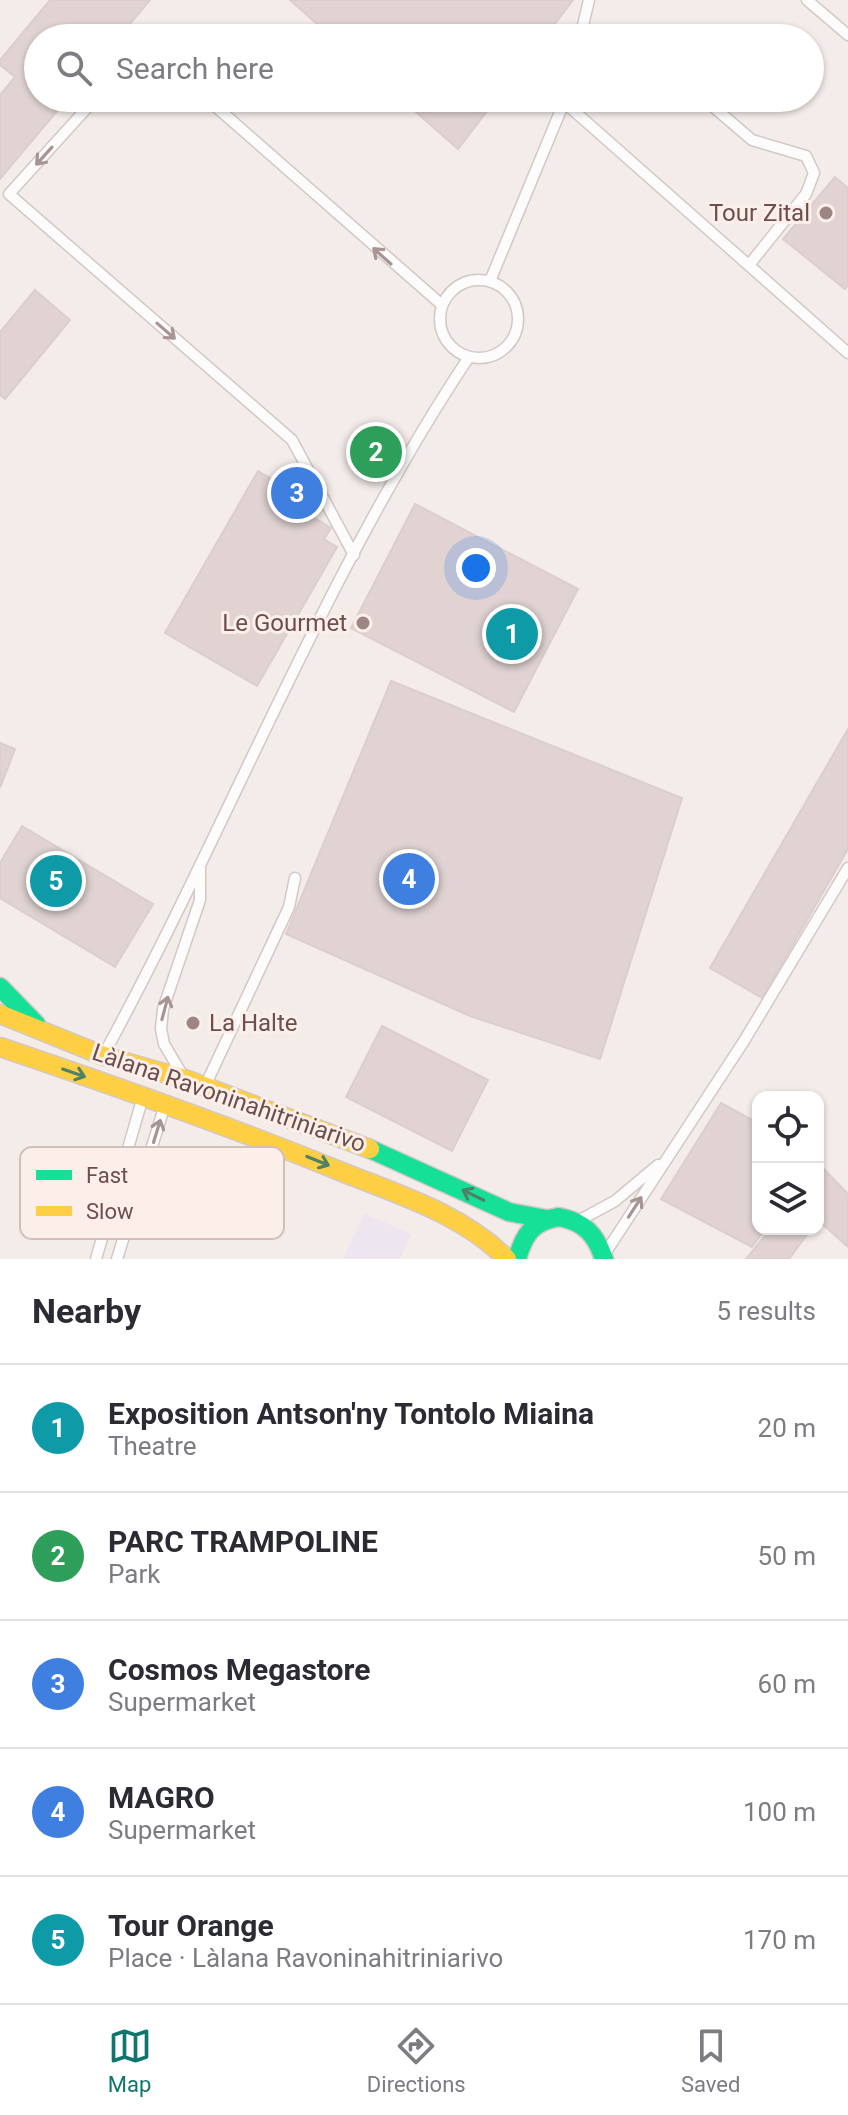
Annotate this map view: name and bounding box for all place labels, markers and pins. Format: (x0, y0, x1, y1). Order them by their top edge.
place label: Tour Zital (709, 199, 810, 227)
marker: Tour Zital (817, 204, 835, 222)
pin: 2 (350, 422, 402, 482)
pin: 3 (271, 463, 323, 523)
pin: 1 (486, 604, 538, 664)
place label: Le Gourmet (222, 609, 347, 637)
marker: Le Gourmet (354, 614, 372, 632)
pin: 4 (383, 849, 435, 909)
pin: 5 (30, 851, 82, 911)
place label: La Halte (209, 1009, 298, 1037)
marker: La Halte (184, 1014, 202, 1032)

